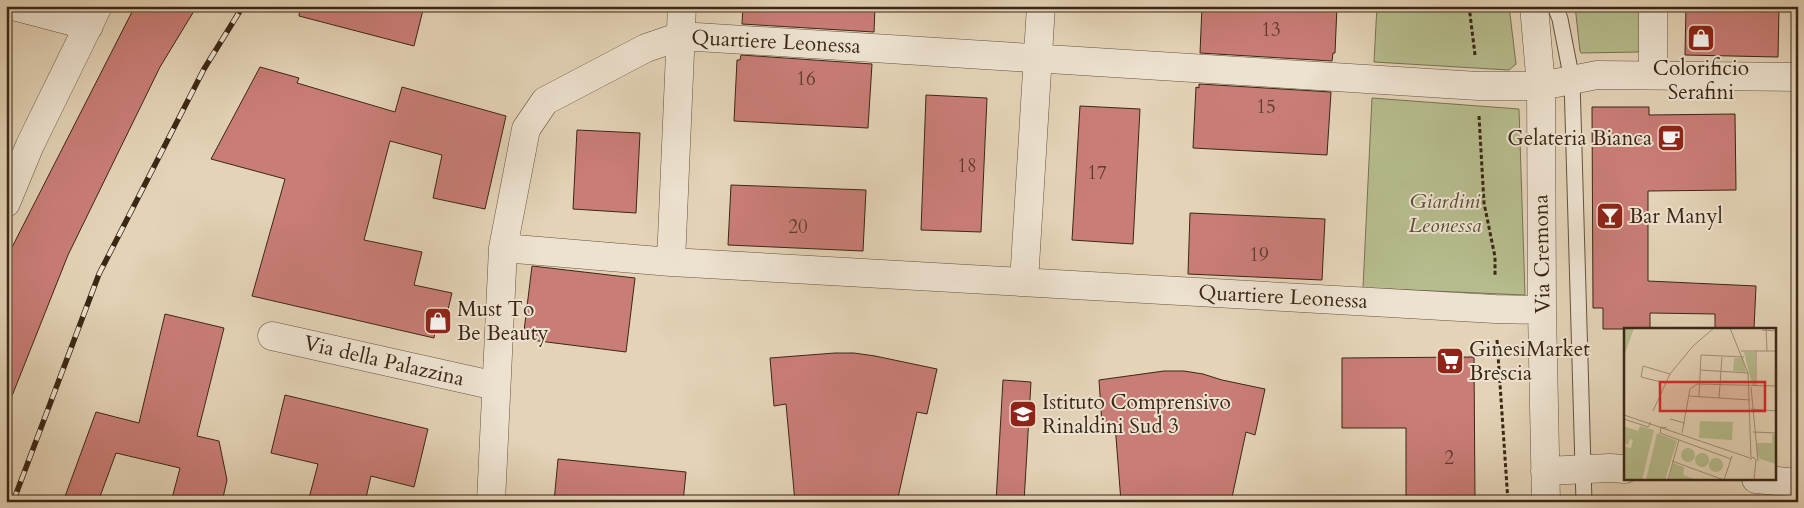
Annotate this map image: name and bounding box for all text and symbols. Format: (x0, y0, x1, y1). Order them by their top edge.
house number: 13 (1261, 17, 1281, 43)
street label: Quartiere Leonessa (691, 23, 861, 61)
shop icon: Colorificio Serafini (1686, 23, 1716, 53)
place label: Colorificio Serafini (1653, 54, 1749, 107)
house number: 16 (796, 66, 816, 92)
house number: 15 (1256, 94, 1276, 120)
cafe icon: Gelateria Bianca (1656, 123, 1686, 153)
place label: Gelateria Bianca (1507, 124, 1652, 153)
house number: 18 (957, 153, 977, 179)
house number: 17 (1087, 160, 1107, 186)
park label: Giardini Leonessa (1408, 187, 1482, 240)
street label: Via Cremona (1526, 194, 1558, 314)
bar icon: Bar Manyl (1595, 201, 1625, 231)
place label: Bar Manyl (1629, 202, 1723, 231)
house number: 20 (788, 214, 808, 240)
house number: 19 (1249, 242, 1269, 268)
street label: Quartiere Leonessa (1198, 278, 1368, 316)
place label: Must To Be Beauty (457, 295, 549, 348)
shop icon: Must To Be Beauty (423, 306, 453, 336)
street label: Via della Palazzina (301, 328, 467, 394)
inset map (1624, 328, 1776, 480)
place label: GinesiMarket Brescia (1469, 335, 1590, 388)
supermarket icon: GinesiMarket Brescia (1435, 346, 1465, 376)
place label: Istituto Comprensivo Rinaldini Sud 3 (1042, 388, 1231, 441)
school or university icon: Istituto Comprensivo Rinaldini Sud 3 (1008, 399, 1038, 429)
house number: 2 (1444, 445, 1454, 471)

